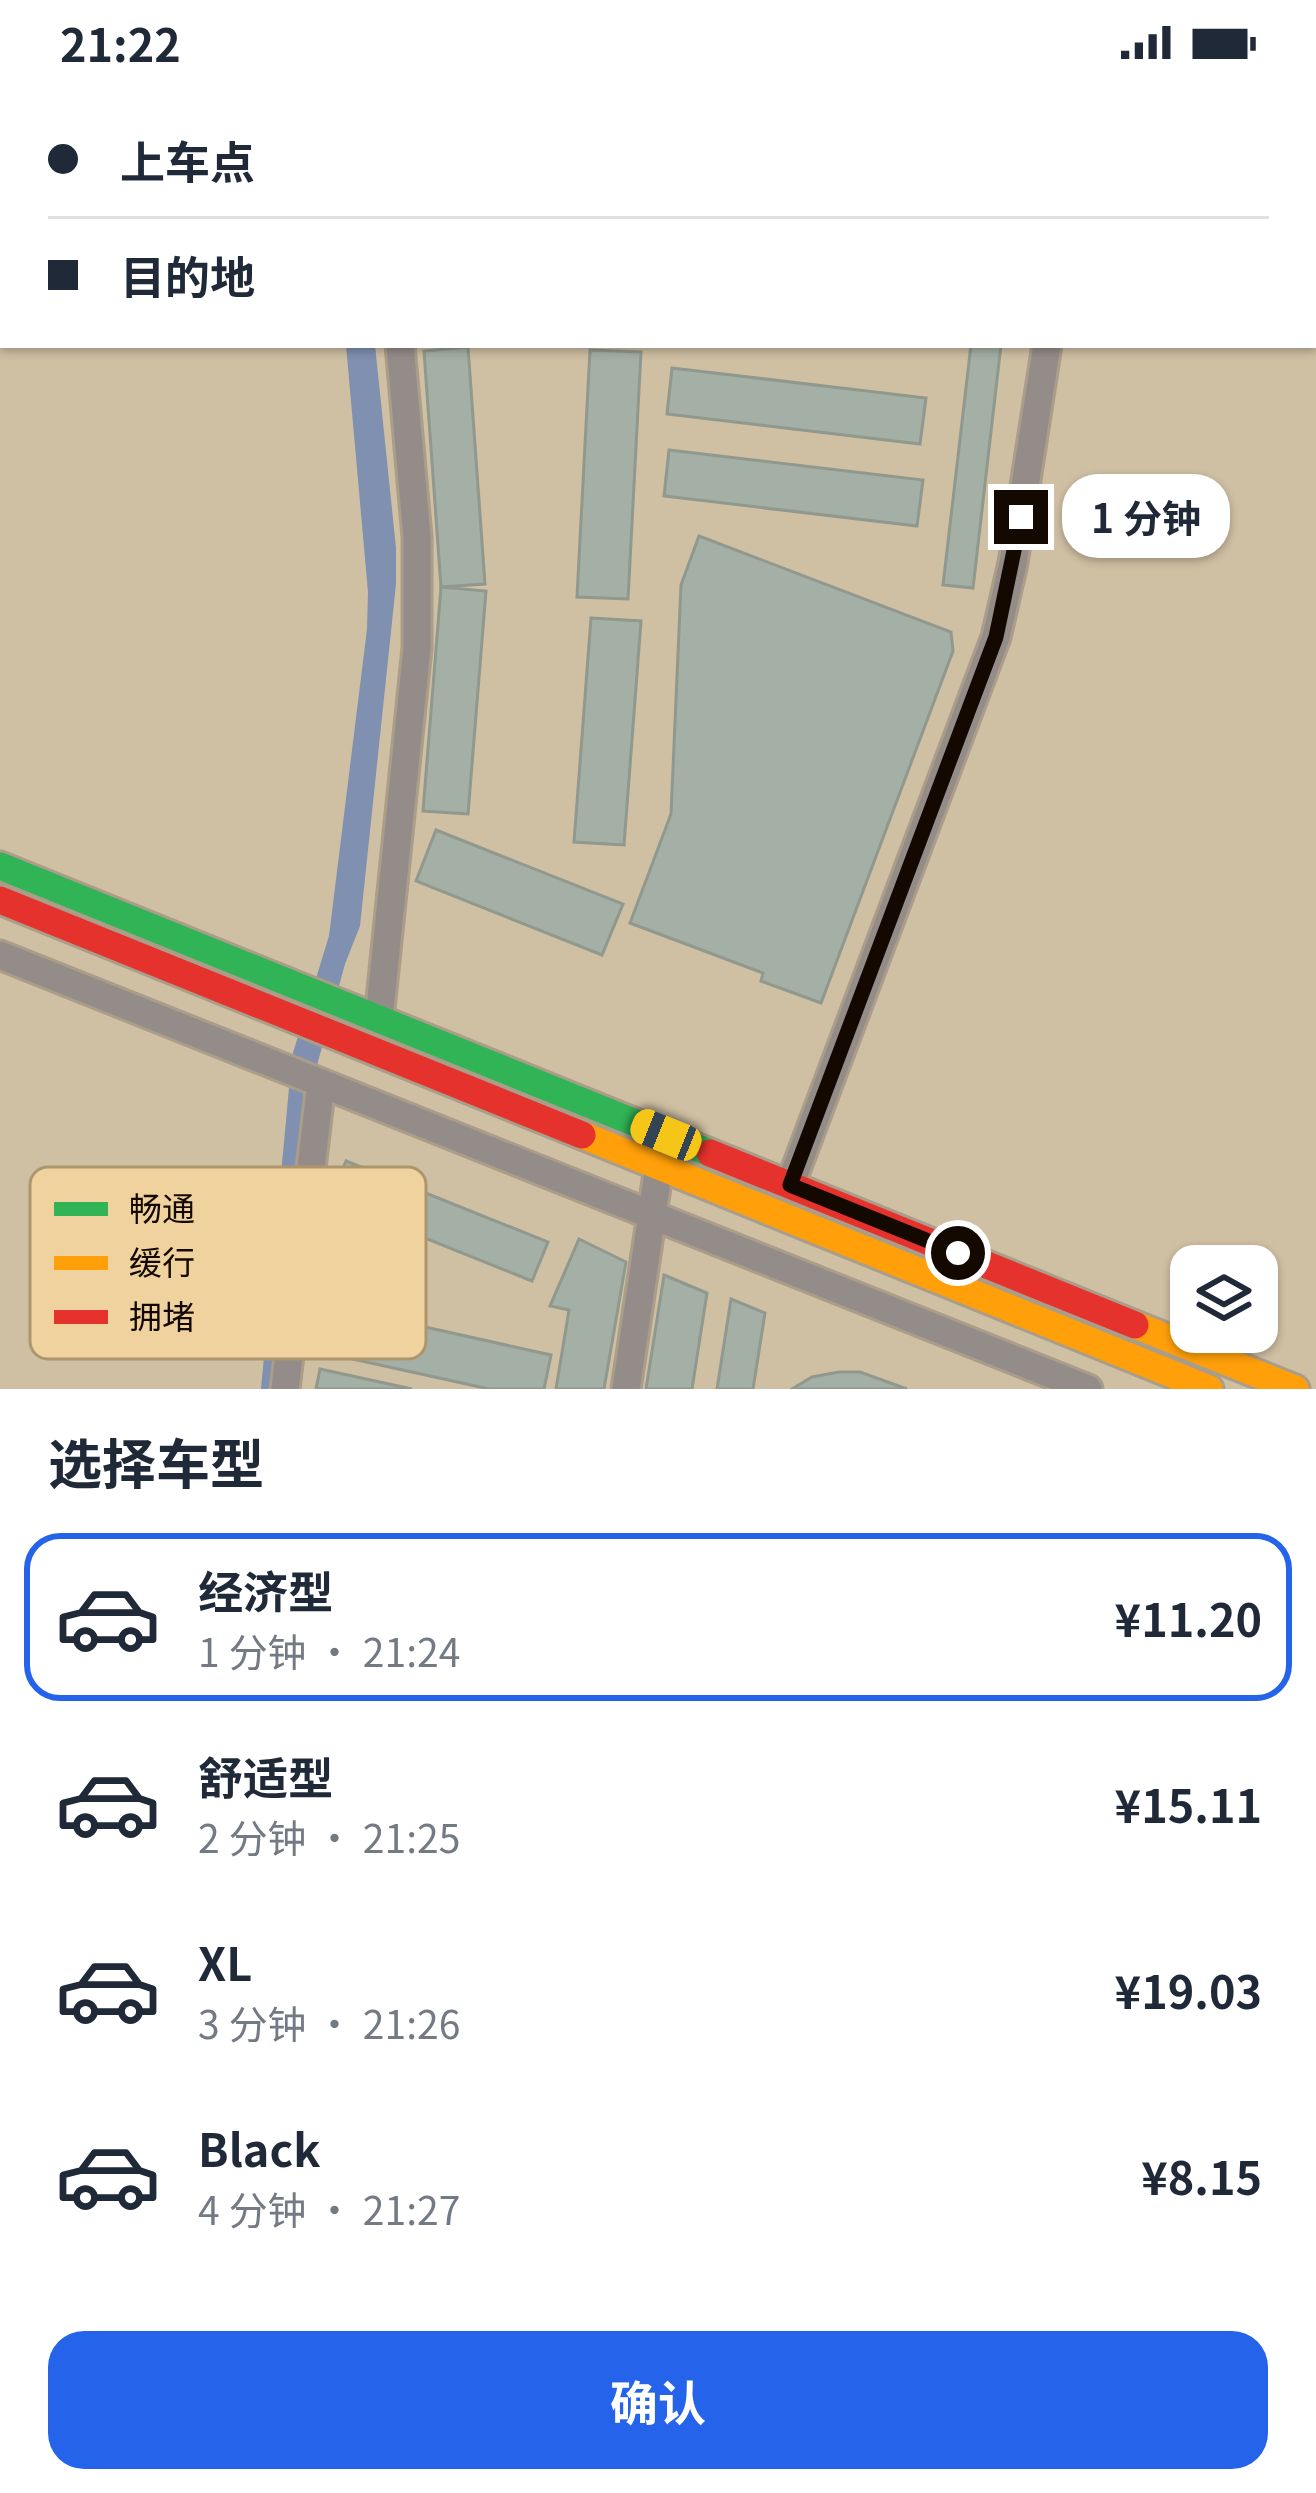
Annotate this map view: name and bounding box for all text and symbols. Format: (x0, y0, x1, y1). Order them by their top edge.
text: 21:22 (60, 10, 181, 75)
text: 上车点 (120, 127, 255, 192)
text: 目的地 (120, 242, 255, 307)
callout: 1 分钟 (1063, 475, 1231, 559)
text: 1 分钟 (1091, 488, 1201, 544)
route end (994, 490, 1048, 544)
car (626, 1105, 706, 1165)
legend (30, 1167, 426, 1359)
text: 畅通 (129, 1183, 195, 1231)
route start (931, 1226, 985, 1280)
text: 缓行 (129, 1237, 195, 1285)
map controls (1170, 1245, 1278, 1353)
button: layers (1170, 1245, 1278, 1353)
text: 拥堵 (129, 1291, 195, 1339)
text: 选择车型 (48, 1421, 264, 1500)
text: 经济型 (198, 1557, 333, 1622)
icon: car (54, 1563, 162, 1671)
text: ¥11.20 (1115, 1585, 1262, 1650)
text: 1 分钟 · 21:24 (198, 1622, 460, 1678)
text: 舒适型 (198, 1743, 333, 1808)
icon: car (54, 1749, 162, 1857)
text: ¥15.11 (1115, 1771, 1262, 1836)
text: 2 分钟 · 21:25 (198, 1808, 460, 1864)
text: XL (198, 1929, 252, 1994)
icon: car (54, 1935, 162, 2043)
text: ¥19.03 (1115, 1957, 1262, 2022)
text: 3 分钟 · 21:26 (198, 1994, 460, 2050)
text: Black (198, 2115, 320, 2180)
icon: car (54, 2121, 162, 2229)
text: ¥8.15 (1141, 2143, 1262, 2208)
text: 4 分钟 · 21:27 (198, 2180, 460, 2236)
button: 确认 (48, 2331, 1268, 2469)

